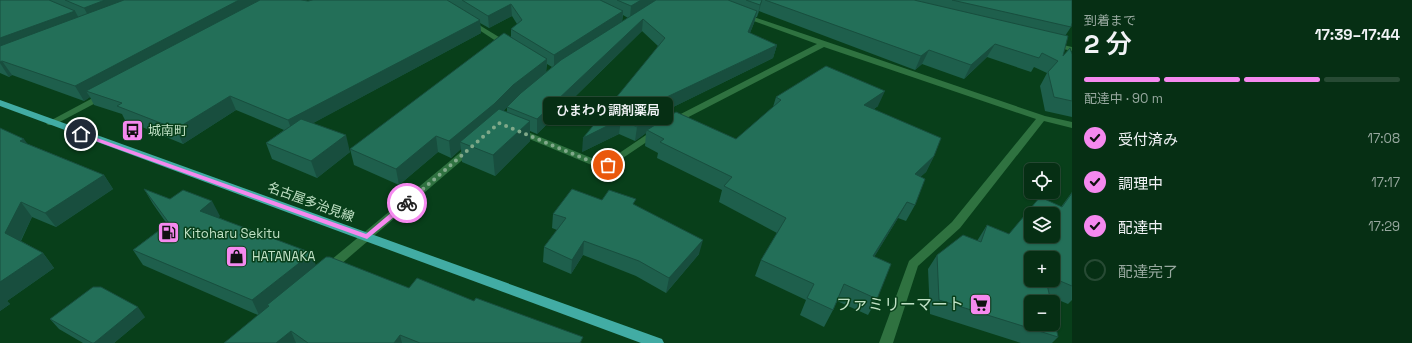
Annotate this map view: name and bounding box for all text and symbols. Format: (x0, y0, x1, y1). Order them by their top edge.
text: 到着まで (1084, 12, 1136, 29)
text: 17:39–17:44 (1315, 25, 1400, 44)
text: 2 分 (1084, 27, 1132, 61)
text: 配達中 · 90 m (1084, 90, 1163, 107)
callout: ひまわり調剤薬局 (543, 97, 673, 125)
text: ひまわり調剤薬局 (556, 102, 660, 119)
pin (64, 117, 98, 151)
bus stop icon: 城南町 (119, 117, 145, 143)
place label: 城南町 (148, 122, 187, 139)
icon: home (70, 123, 92, 145)
icon: check (1084, 127, 1106, 149)
text: 受付済み (1118, 130, 1178, 149)
text: 17:08 (1368, 130, 1400, 147)
pin (591, 148, 625, 182)
icon: bag (597, 154, 619, 176)
map controls (1024, 163, 1060, 331)
button: locate (1024, 163, 1060, 199)
icon: check (1084, 171, 1106, 193)
text: 調理中 (1118, 174, 1163, 193)
text: 17:17 (1371, 174, 1400, 191)
street label: 名古屋多治見線 (265, 178, 357, 226)
courier (387, 183, 427, 223)
icon: bike (396, 192, 418, 214)
button: layers (1024, 207, 1060, 243)
icon: check (1084, 215, 1106, 237)
text: 配達中 (1118, 218, 1163, 237)
text: 17:29 (1368, 218, 1400, 235)
fuel station icon: Kitoharu Sekitu (155, 220, 181, 246)
place label: Kitoharu Sekitu (184, 225, 280, 242)
shop icon: HATANAKA (223, 243, 249, 269)
place label: HATANAKA (252, 248, 316, 265)
button: + (1024, 251, 1060, 287)
text: 配達完了 (1118, 262, 1178, 281)
supermarket icon: ファミリーマート (967, 291, 993, 317)
place label: ファミリーマート (836, 294, 964, 315)
button: − (1024, 295, 1060, 331)

